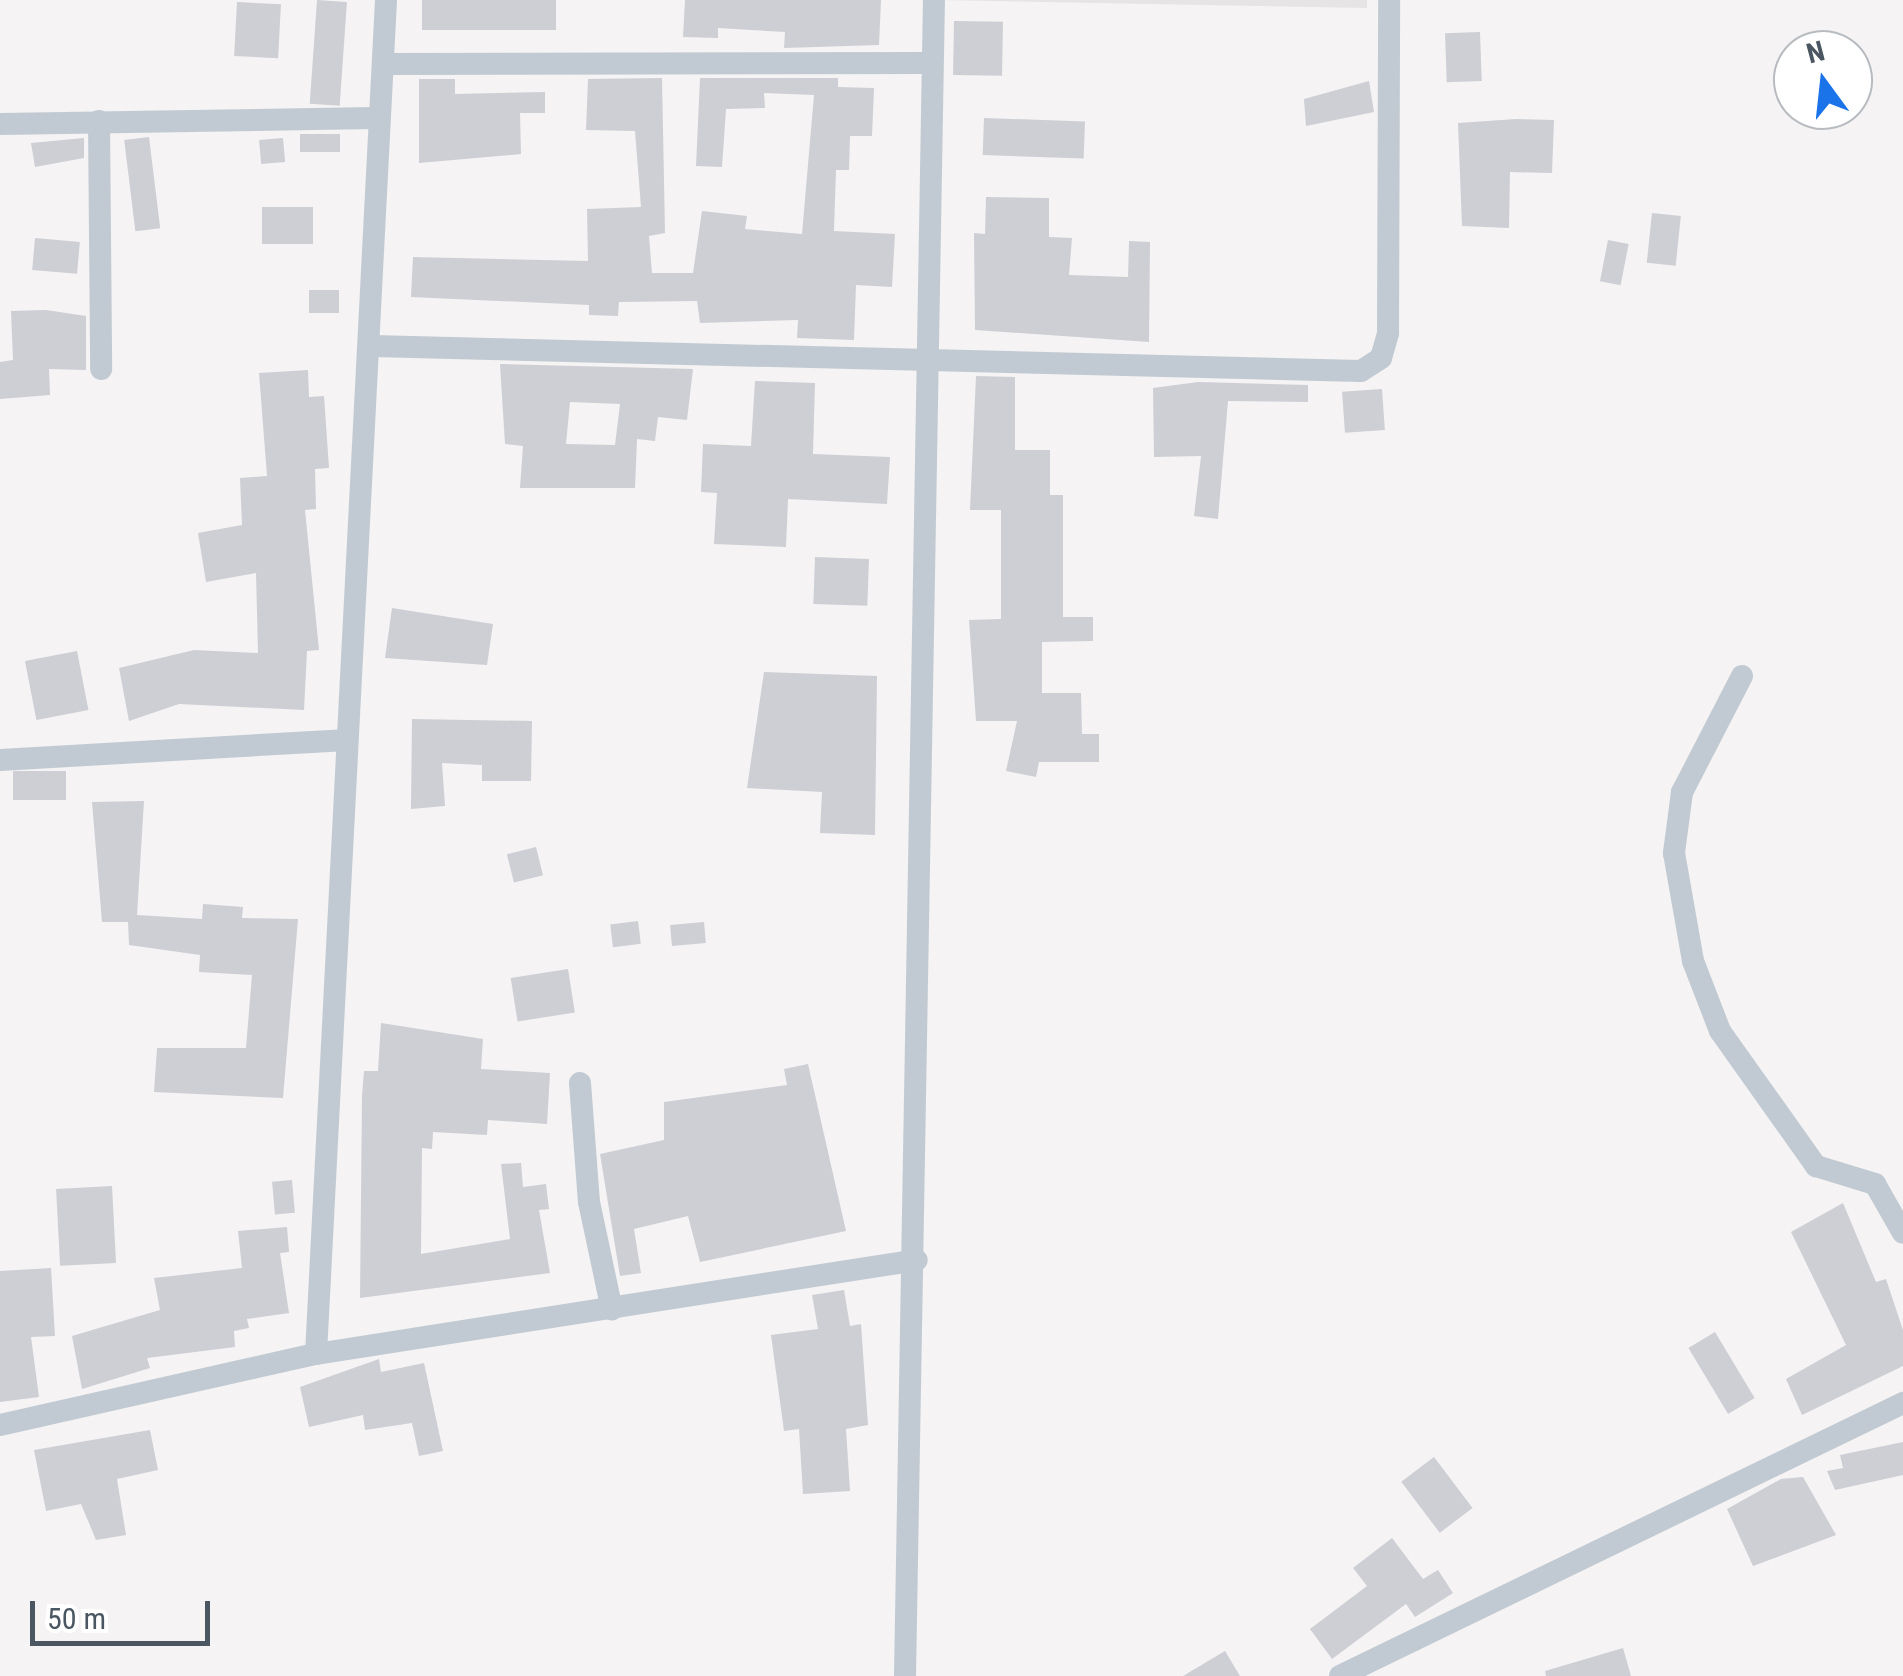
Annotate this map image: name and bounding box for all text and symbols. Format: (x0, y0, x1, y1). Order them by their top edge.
north arrow (1773, 30, 1873, 130)
text: N (1803, 34, 1828, 71)
scale bar (35, 1581, 215, 1643)
text: 50 m (47, 1601, 106, 1636)

